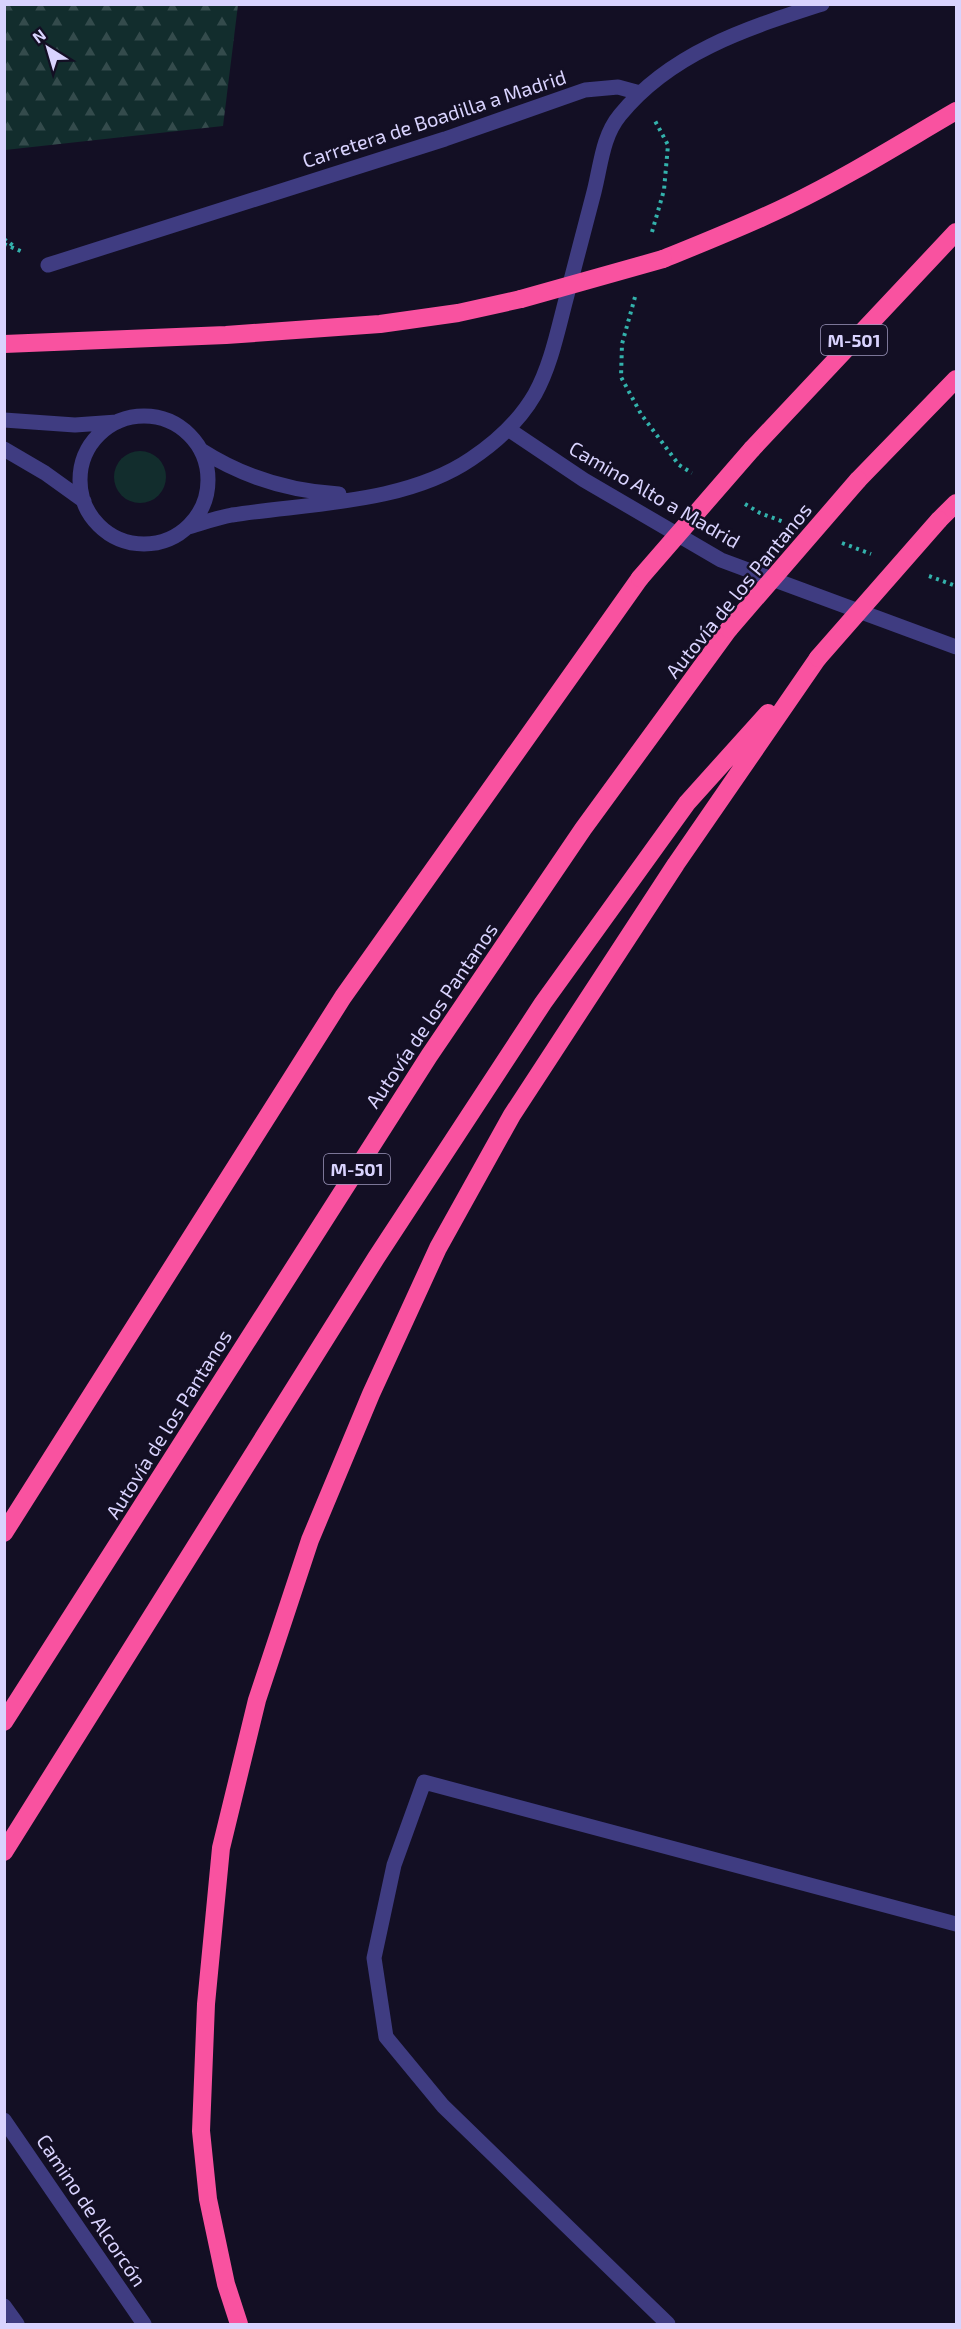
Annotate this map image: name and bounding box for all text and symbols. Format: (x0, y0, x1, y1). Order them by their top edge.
north arrow (18, 18, 78, 78)
text: N (28, 25, 49, 47)
street label: Carretera de Boadilla a Madrid (299, 64, 569, 172)
road number: M-501 (821, 325, 887, 355)
street label: Camino Alto a Madrid (565, 435, 745, 553)
street label: Autovía de los Pantanos (660, 498, 816, 682)
street label: Autovía de los Pantanos (360, 918, 502, 1112)
road number: M-501 (324, 1154, 390, 1184)
street label: Autovía de los Pantanos (100, 1325, 236, 1523)
street label: Camino de Alcorcón (32, 2129, 152, 2291)

